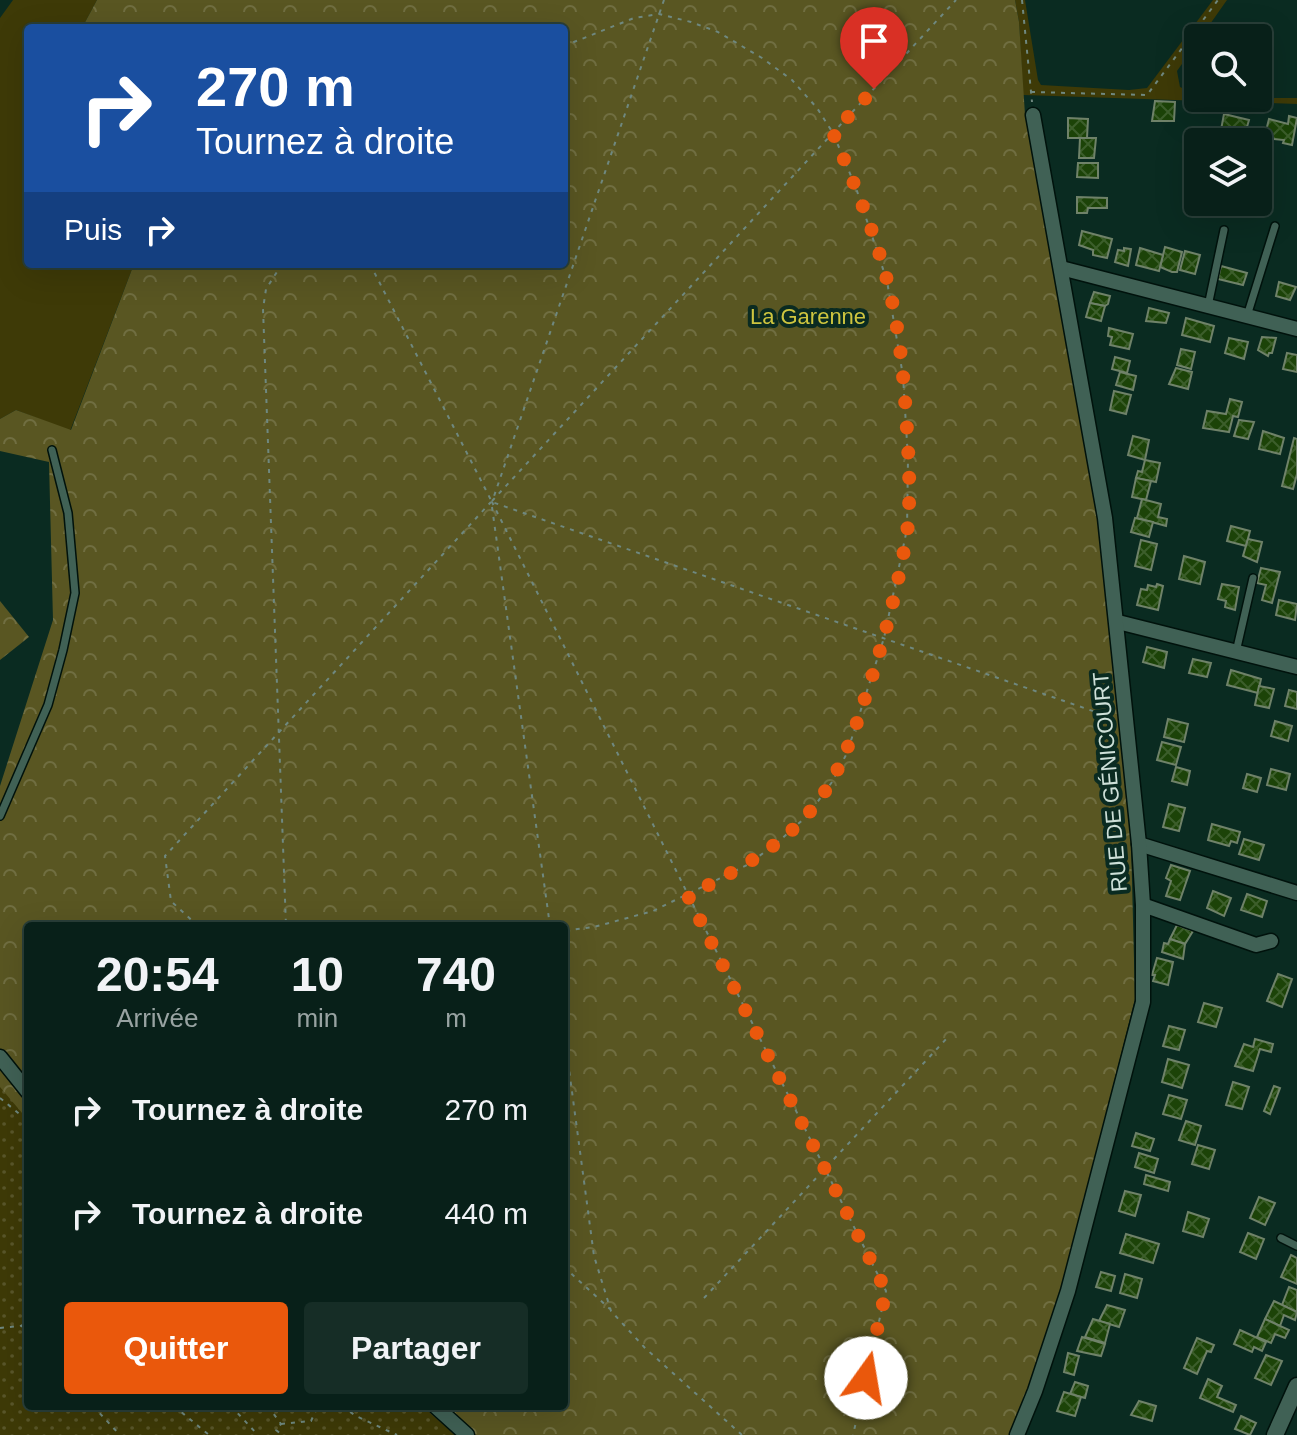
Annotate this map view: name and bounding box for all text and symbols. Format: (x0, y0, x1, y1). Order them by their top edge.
pin (840, 7, 908, 89)
icon: arrive (852, 19, 896, 63)
map controls (1184, 24, 1272, 216)
button: search (1184, 24, 1272, 112)
text: 270 m (196, 55, 355, 118)
icon: right (64, 56, 168, 160)
text: Tournez à droite (196, 121, 454, 162)
button: layers (1184, 128, 1272, 216)
icon: right (138, 208, 182, 252)
text: Puis (64, 213, 122, 246)
park label: La Garenne (750, 304, 866, 329)
street label: RUE DE GÉNICOURT (1088, 671, 1132, 893)
text: 20:54 (96, 948, 219, 1001)
text: 10 (291, 948, 344, 1001)
text: 740 (416, 948, 496, 1001)
text: Arrivée (116, 1003, 199, 1033)
text: min (296, 1003, 338, 1033)
text: m (445, 1003, 467, 1033)
icon: right (64, 1088, 108, 1132)
text: Tournez à droite (132, 1093, 363, 1126)
text: 270 m (445, 1093, 528, 1126)
icon: right (64, 1192, 108, 1236)
text: Tournez à droite (132, 1197, 363, 1230)
text: 440 m (445, 1197, 528, 1230)
button: Quitter (64, 1302, 288, 1394)
button: Partager (304, 1302, 528, 1394)
position arrow (824, 1336, 908, 1420)

